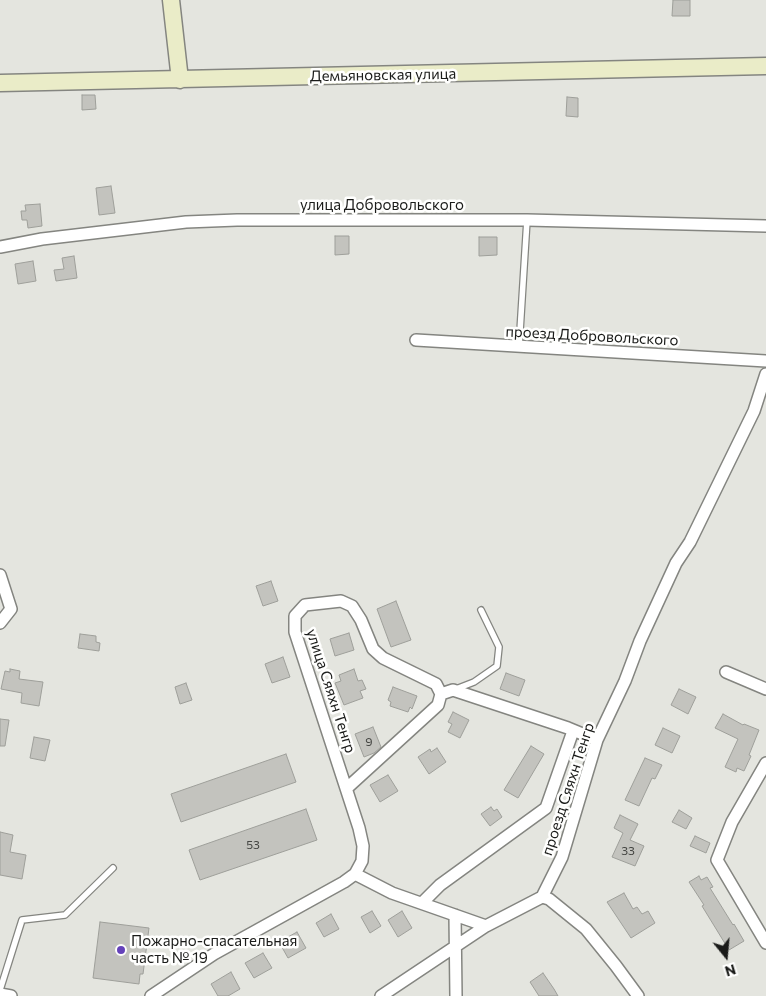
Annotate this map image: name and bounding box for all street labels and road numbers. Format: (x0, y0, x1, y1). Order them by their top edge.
street label: Демьяновская улица (310, 65, 456, 85)
street label: улица Добровольского (300, 196, 464, 214)
street label: проезд Добровольского (505, 322, 679, 350)
street label: улица Сяяхн Тенгр (302, 627, 360, 755)
street label: проезд Сяяхн Тенгр (538, 720, 598, 858)

